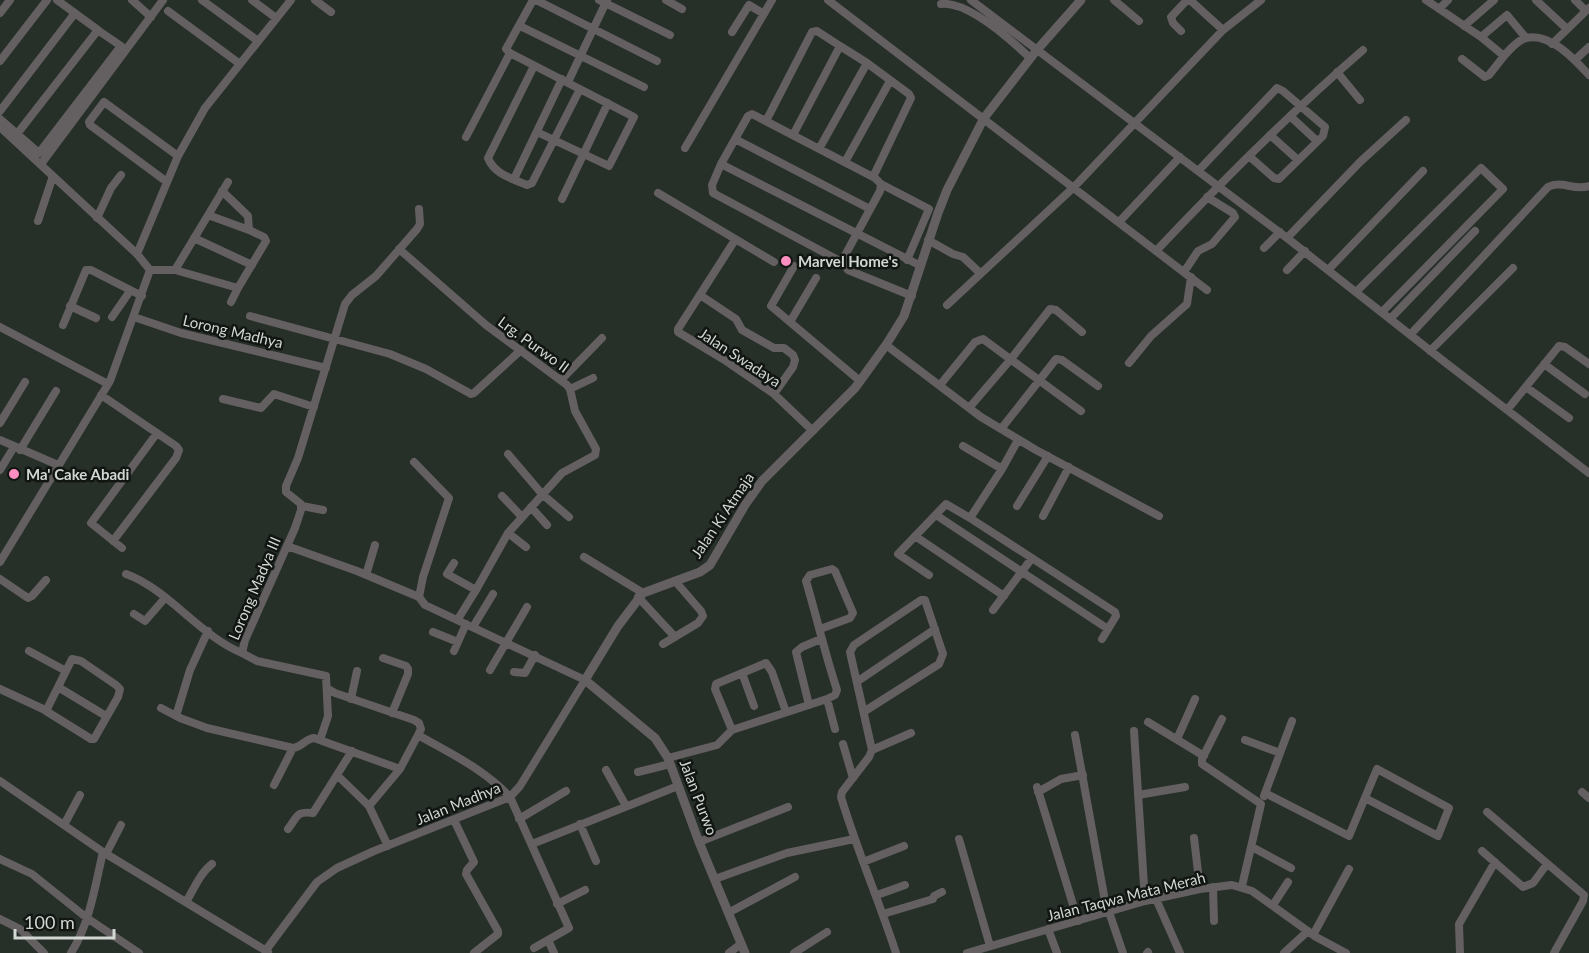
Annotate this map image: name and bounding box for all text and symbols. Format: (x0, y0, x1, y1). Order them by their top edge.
place label: Marvel Home's (798, 252, 898, 270)
marker: Marvel Home's (779, 254, 793, 268)
street label: Lorong Madhya (181, 311, 285, 351)
street label: Lrg. Purwo II (495, 312, 573, 376)
street label: Jalan Swadaya (695, 324, 785, 390)
place label: Ma' Cake Abadi (26, 465, 130, 483)
marker: Ma' Cake Abadi (7, 467, 21, 481)
street label: Jalan Ki Atmaja (687, 469, 757, 561)
street label: Lorong Madya III (224, 534, 284, 642)
street label: Jalan Purwo (676, 757, 722, 837)
street label: Jalan Madhya (413, 778, 503, 828)
street label: Jalan Taqwa Mata Merah (1045, 868, 1207, 924)
scale bar (15, 902, 114, 940)
text: 100 m (24, 911, 75, 933)

